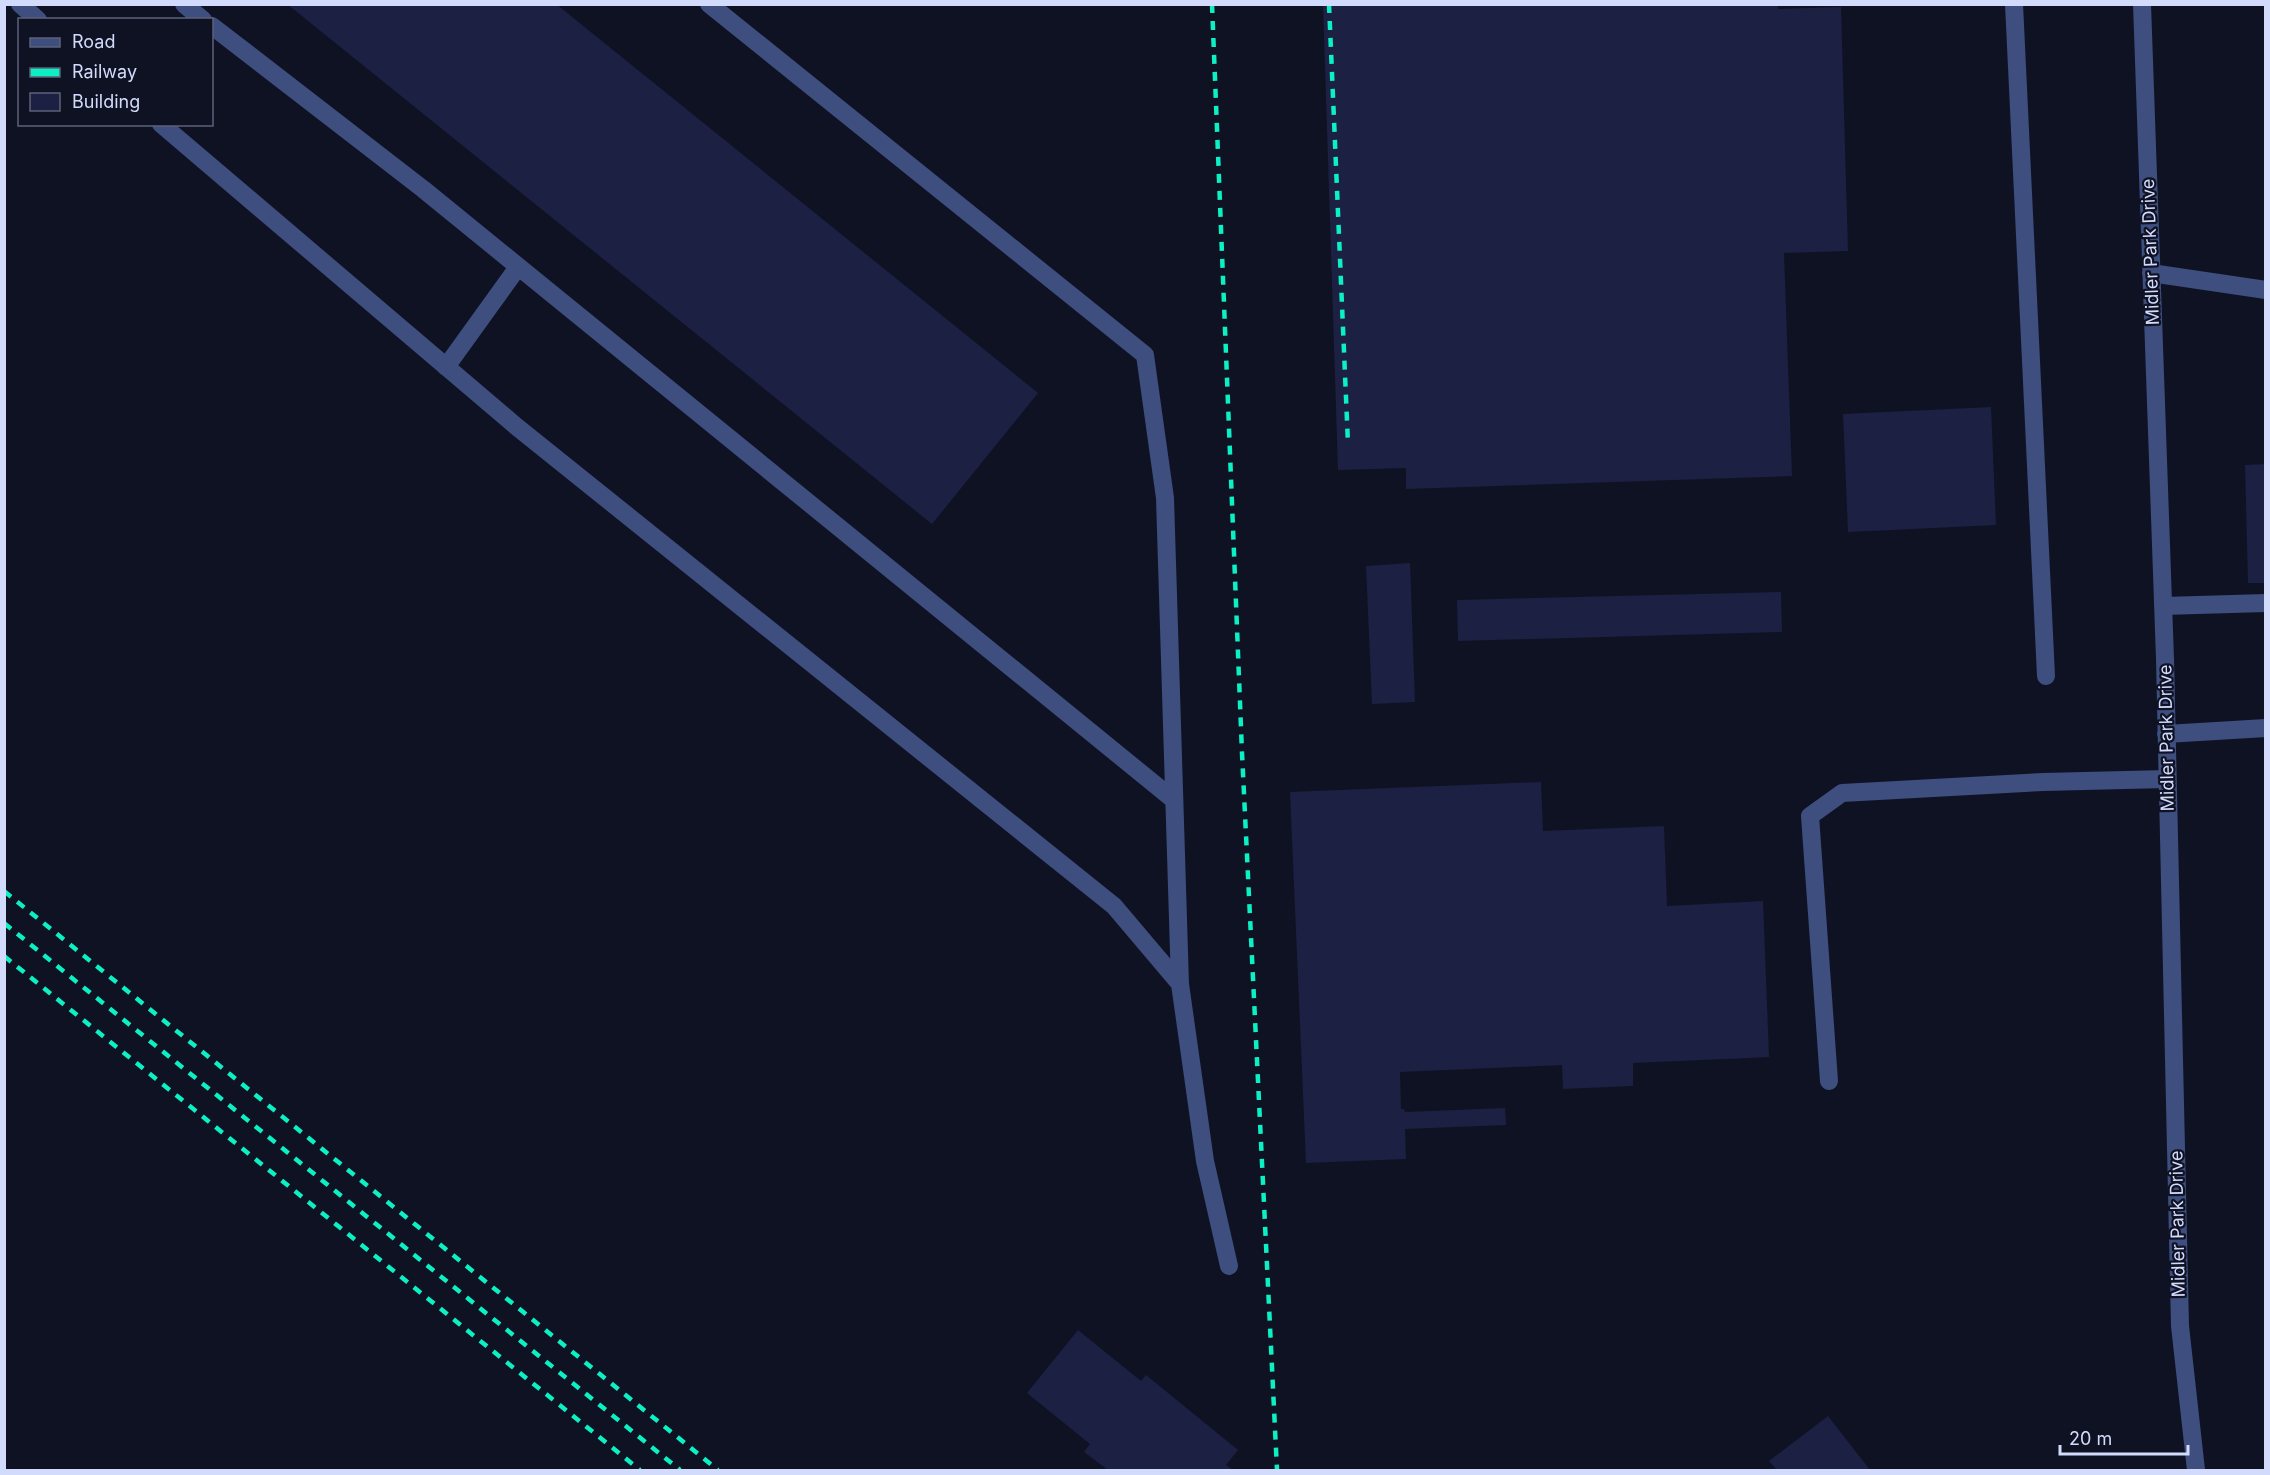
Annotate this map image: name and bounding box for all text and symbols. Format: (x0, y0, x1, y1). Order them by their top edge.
legend (18, 18, 213, 126)
text: Road (72, 31, 115, 52)
text: Railway (72, 61, 137, 82)
text: Building (72, 91, 140, 112)
street label: Midler Park Drive (2137, 178, 2163, 326)
street label: Midler Park Drive (2154, 665, 2178, 811)
street label: Midler Park Drive (2165, 1151, 2189, 1297)
scale bar (2060, 1418, 2188, 1456)
text: 20 m (2069, 1428, 2112, 1449)

